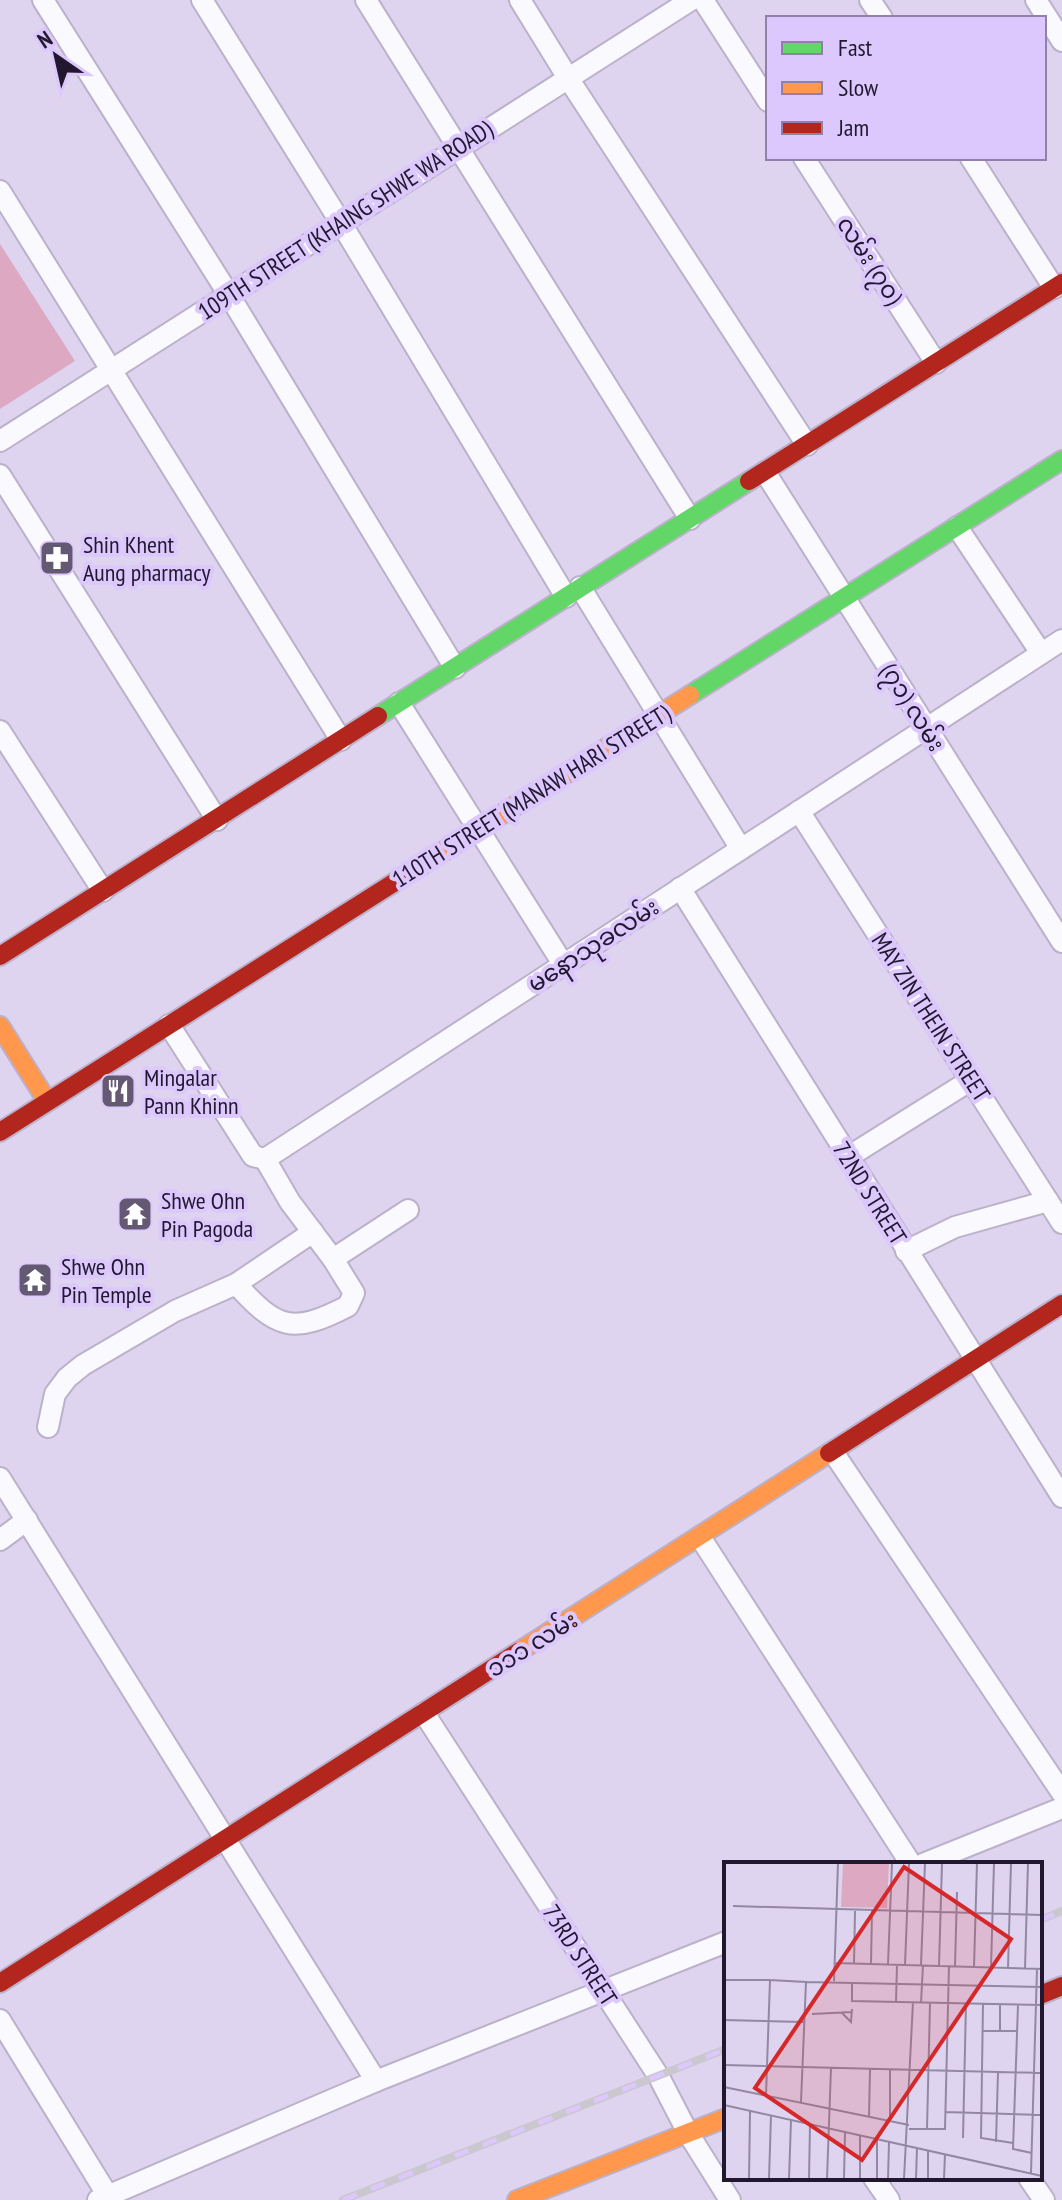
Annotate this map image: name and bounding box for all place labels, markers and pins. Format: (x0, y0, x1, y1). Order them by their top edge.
place label: Shin Khent Aung pharmacy (83, 529, 211, 588)
pharmacy icon: Shin Khent Aung pharmacy (38, 539, 76, 577)
place label: Mingalar Pann Khinn (144, 1062, 239, 1121)
restaurant icon: Mingalar Pann Khinn (99, 1072, 137, 1110)
place label: Shwe Ohn Pin Pagoda (161, 1185, 253, 1244)
temple icon: Shwe Ohn Pin Pagoda (116, 1195, 154, 1233)
place label: Shwe Ohn Pin Temple (61, 1251, 152, 1310)
temple icon: Shwe Ohn Pin Temple (16, 1261, 54, 1299)

